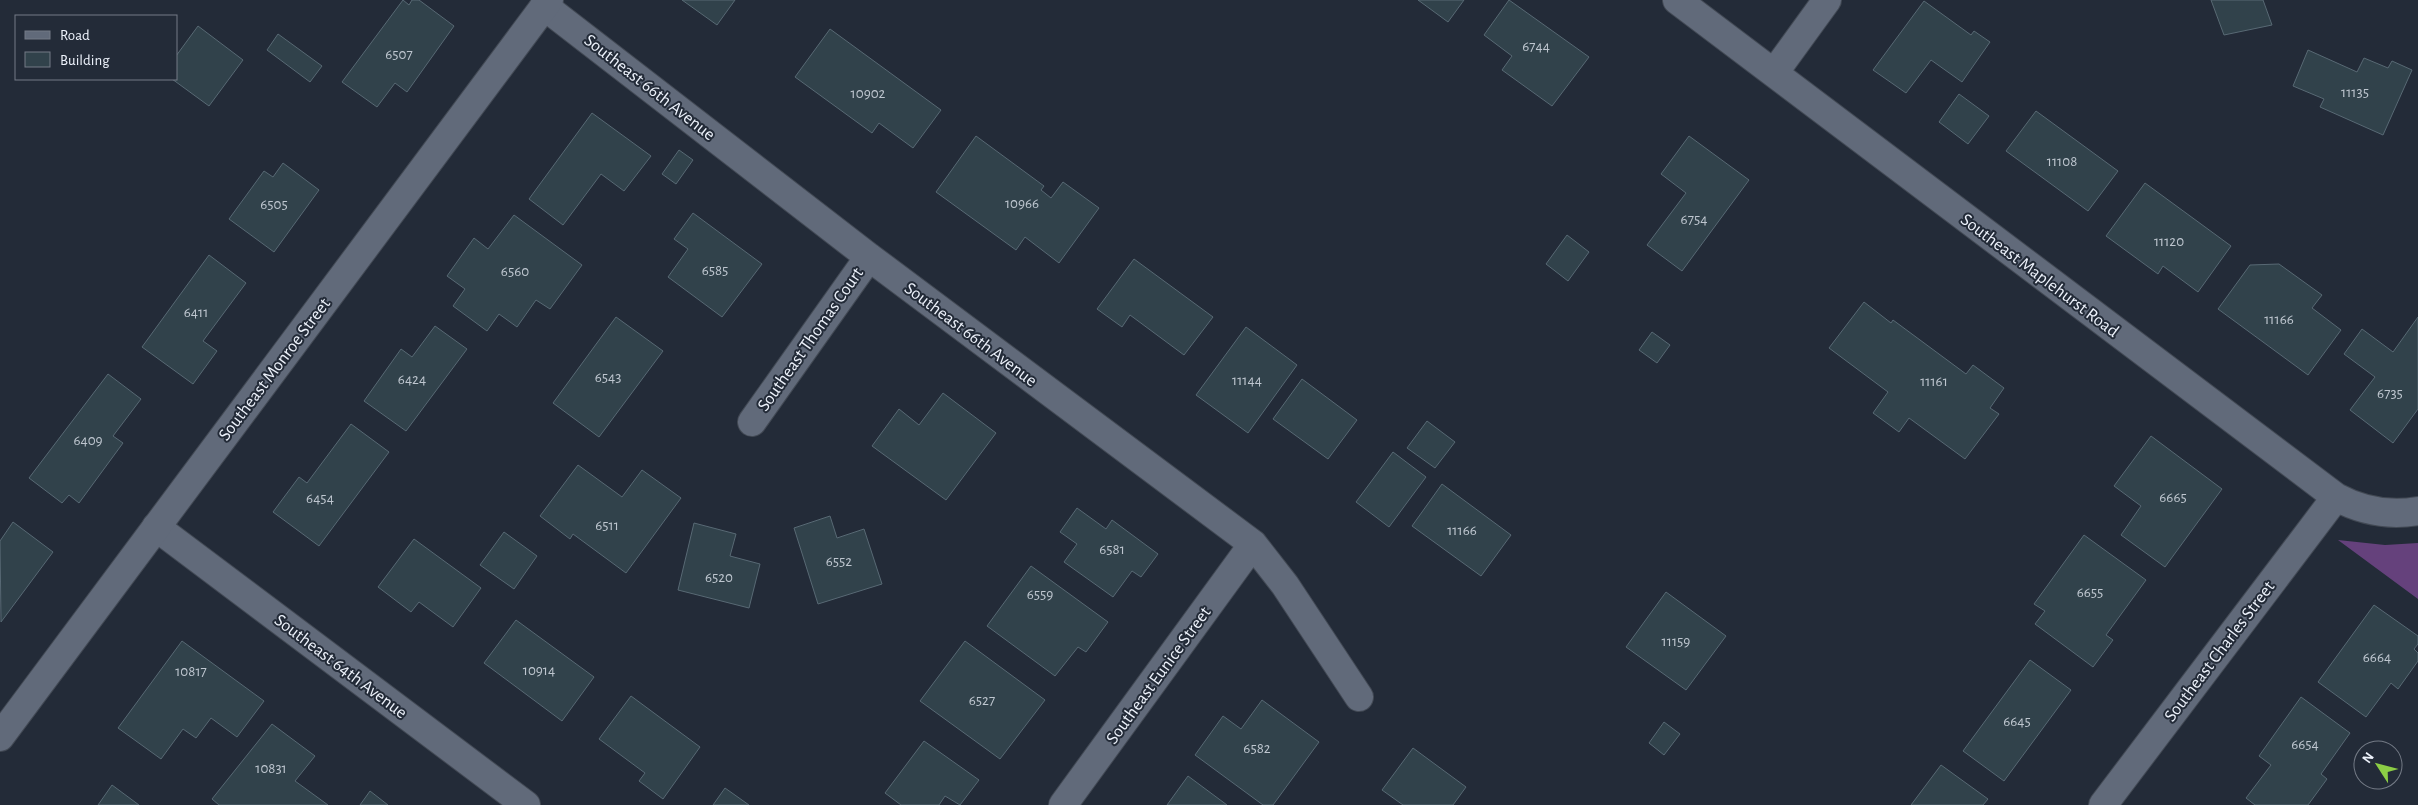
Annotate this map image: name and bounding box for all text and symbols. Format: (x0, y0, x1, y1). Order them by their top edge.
legend (15, 15, 178, 80)
text: Road (60, 28, 90, 43)
street label: Southeast 66th Avenue (581, 31, 718, 144)
house number: 6744 (1522, 39, 1550, 54)
house number: 6507 (385, 47, 413, 62)
text: Building (60, 53, 110, 68)
house number: 11135 (2341, 85, 2369, 100)
house number: 10902 (851, 86, 886, 101)
house number: 11108 (2047, 154, 2077, 169)
house number: 10966 (1005, 196, 1039, 211)
house number: 6505 (260, 197, 288, 212)
street label: Southeast Maplehurst Road (1957, 211, 2122, 341)
house number: 6754 (1681, 212, 1707, 227)
house number: 11120 (2154, 234, 2184, 249)
house number: 6585 (702, 263, 728, 278)
house number: 6560 (501, 264, 529, 279)
street label: Southeast Thomas Court (755, 264, 867, 415)
street label: Southeast 66th Avenue (901, 279, 1040, 390)
street label: Southeast Monroe Street (216, 295, 334, 444)
house number: 6411 (184, 305, 208, 320)
house number: 11166 (2264, 312, 2294, 327)
house number: 6543 (595, 370, 621, 385)
house number: 6424 (398, 372, 426, 387)
house number: 11144 (1232, 373, 1262, 388)
house number: 11161 (1920, 374, 1948, 389)
house number: 6735 (2377, 386, 2403, 401)
house number: 6409 (73, 433, 103, 448)
house number: 6665 (2159, 490, 2187, 505)
house number: 6454 (306, 491, 334, 506)
house number: 6511 (595, 518, 619, 533)
house number: 11166 (1447, 523, 1477, 538)
house number: 6581 (1099, 542, 1125, 557)
house number: 6552 (826, 554, 852, 569)
house number: 6520 (705, 570, 733, 585)
street label: Southeast Charles Street (2161, 578, 2278, 725)
house number: 6655 (2077, 585, 2103, 600)
house number: 6559 (1027, 587, 1053, 602)
street label: Southeast Eunice Street (1103, 603, 1215, 748)
street label: Southeast 64th Avenue (271, 611, 410, 722)
house number: 11159 (1662, 634, 1690, 649)
house number: 6664 (2363, 650, 2391, 665)
house number: 10914 (523, 663, 555, 678)
house number: 10817 (175, 664, 207, 679)
house number: 6527 (969, 693, 995, 708)
house number: 6645 (2003, 714, 2031, 729)
house number: 6654 (2291, 737, 2319, 752)
north arrow (2353, 740, 2403, 790)
house number: 6582 (1243, 741, 1271, 756)
text: N (2360, 750, 2377, 766)
house number: 10831 (255, 761, 287, 776)

